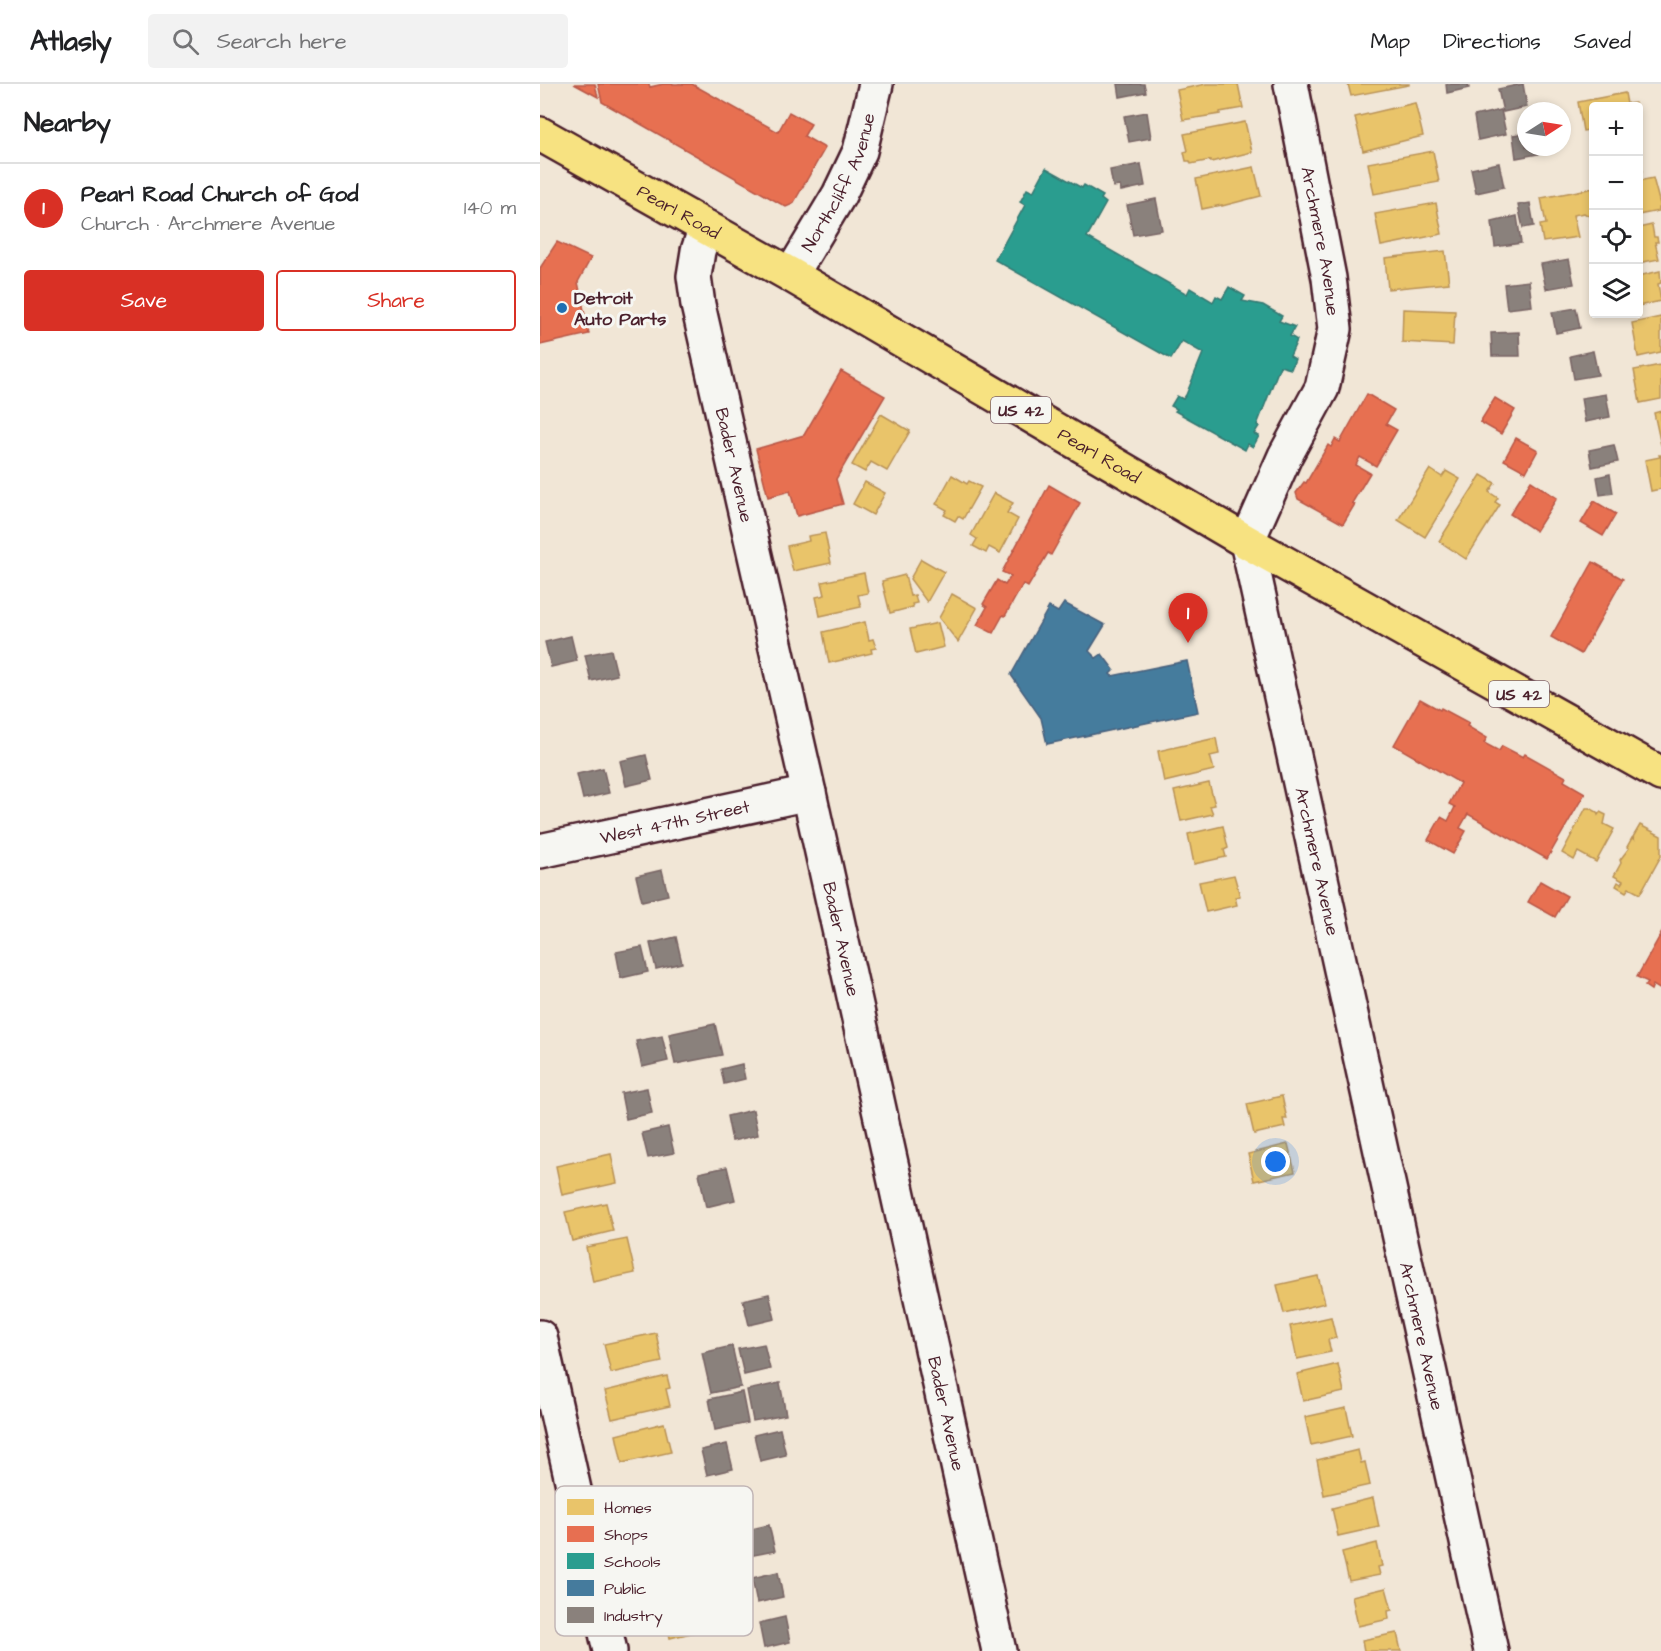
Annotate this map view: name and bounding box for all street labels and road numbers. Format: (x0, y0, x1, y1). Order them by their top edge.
street label: Northcliff Avenue (796, 110, 882, 257)
street label: Archmere Avenue (1294, 165, 1345, 317)
street label: Pearl Road (632, 179, 725, 246)
road number: US 42 (991, 397, 1051, 423)
street label: Bader Avenue (709, 406, 759, 525)
street label: Pearl Road (1053, 422, 1145, 490)
road number: US 42 (1489, 681, 1549, 707)
street label: Archmere Avenue (1288, 785, 1345, 938)
street label: West 47th Street (598, 794, 753, 851)
street label: Bader Avenue (816, 880, 866, 999)
street label: Archmere Avenue (1393, 1260, 1450, 1413)
street label: Bader Avenue (921, 1354, 971, 1474)

